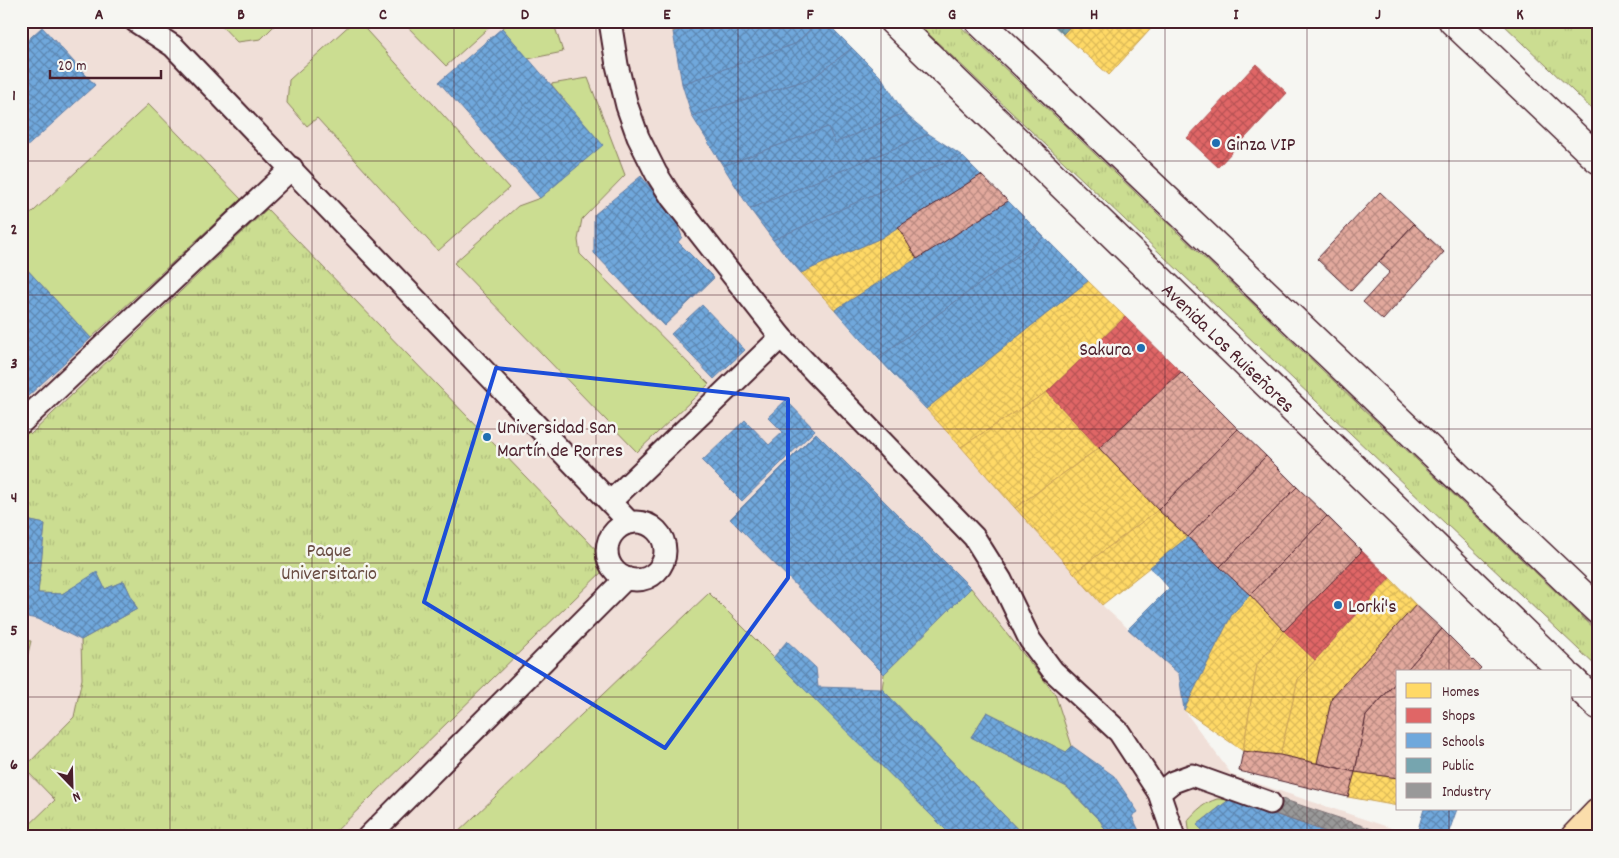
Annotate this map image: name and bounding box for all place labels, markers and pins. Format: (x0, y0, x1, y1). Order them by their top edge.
place label: Ginza VIP (1226, 132, 1295, 160)
marker: Ginza VIP (1210, 137, 1222, 149)
place label: Sakura (1079, 337, 1132, 365)
marker: Sakura (1135, 342, 1147, 354)
place label: Universidad San Martín de Porres (497, 415, 623, 466)
marker: Universidad San Martín de Porres (481, 431, 493, 443)
place label: Lorki's (1348, 594, 1397, 622)
marker: Lorki's (1332, 599, 1344, 611)

